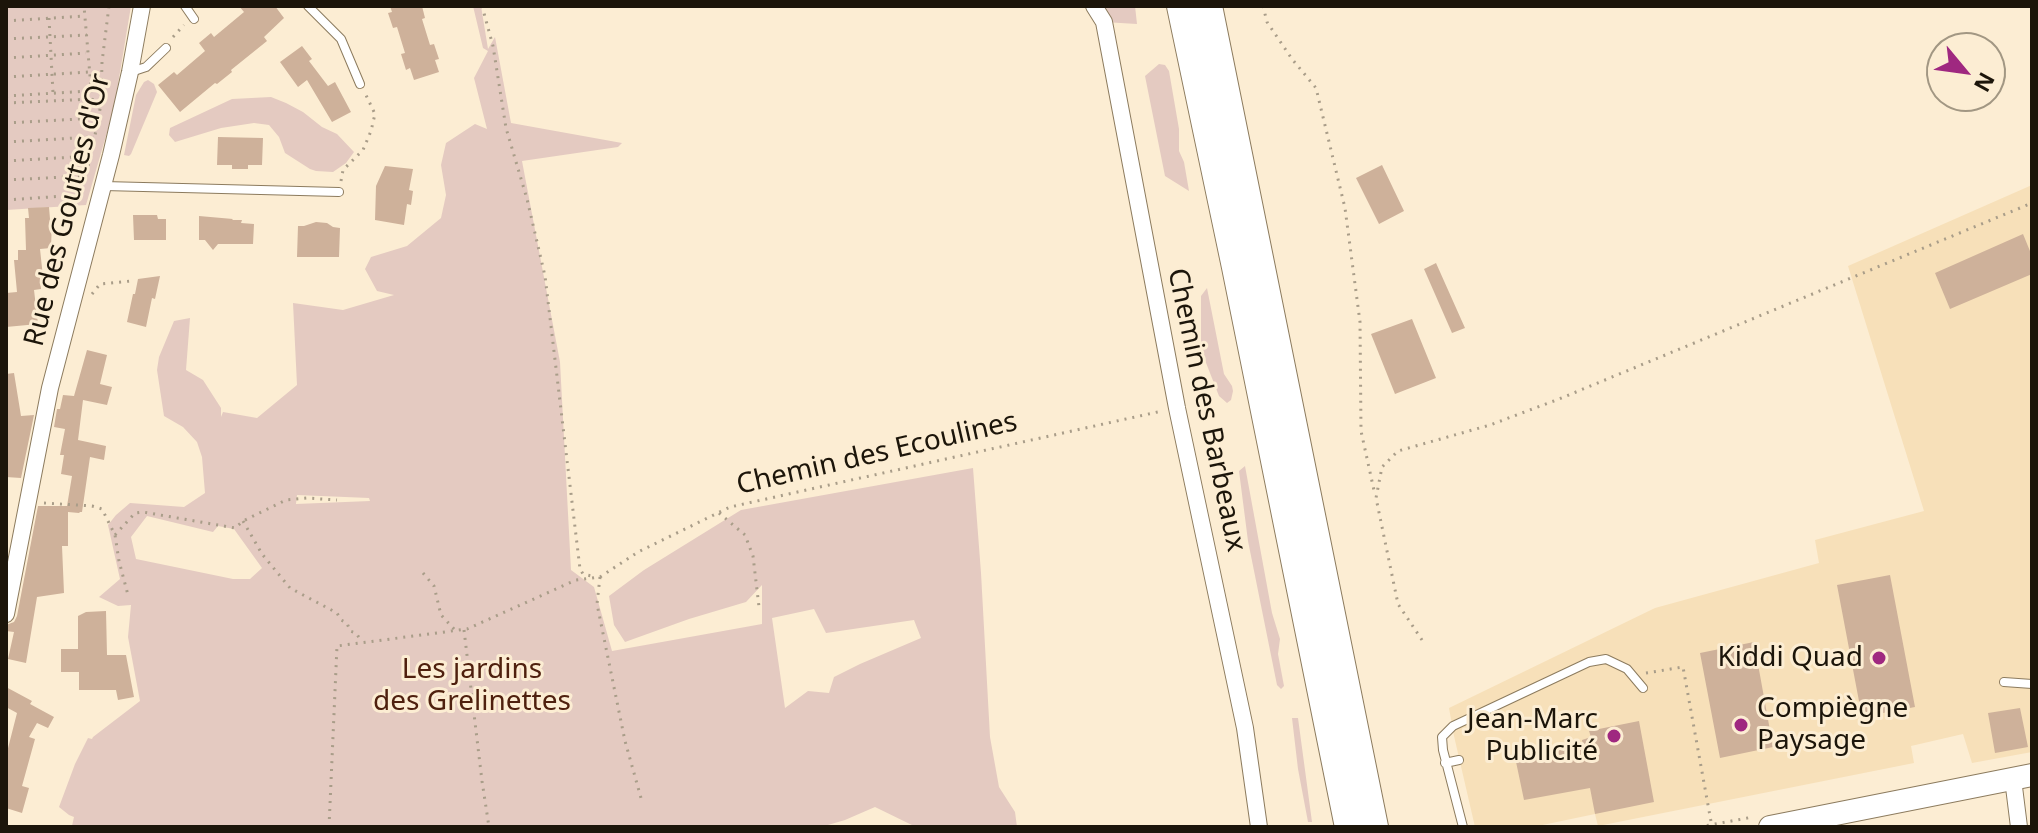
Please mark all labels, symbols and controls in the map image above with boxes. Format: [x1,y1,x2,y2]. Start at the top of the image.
north arrow [1926,32,2006,112]
text: N [1968,68,2003,98]
street label: Rue des Gouttes d'Or [18,70,118,350]
street label: Chemin des Barbeaux [1160,265,1252,555]
street label: Chemin des Ecoulines [734,405,1020,503]
place label: Kiddi Quad [1717,641,1863,675]
marker: Kiddi Quad [1870,649,1888,667]
park label: Les jardins des Grelinettes [373,653,571,719]
place label: Compiègne Paysage [1757,692,1908,758]
place label: Jean-Marc Publicité [1467,703,1598,769]
marker: Compiègne Paysage [1732,716,1750,734]
marker: Jean-Marc Publicité [1605,727,1623,745]

